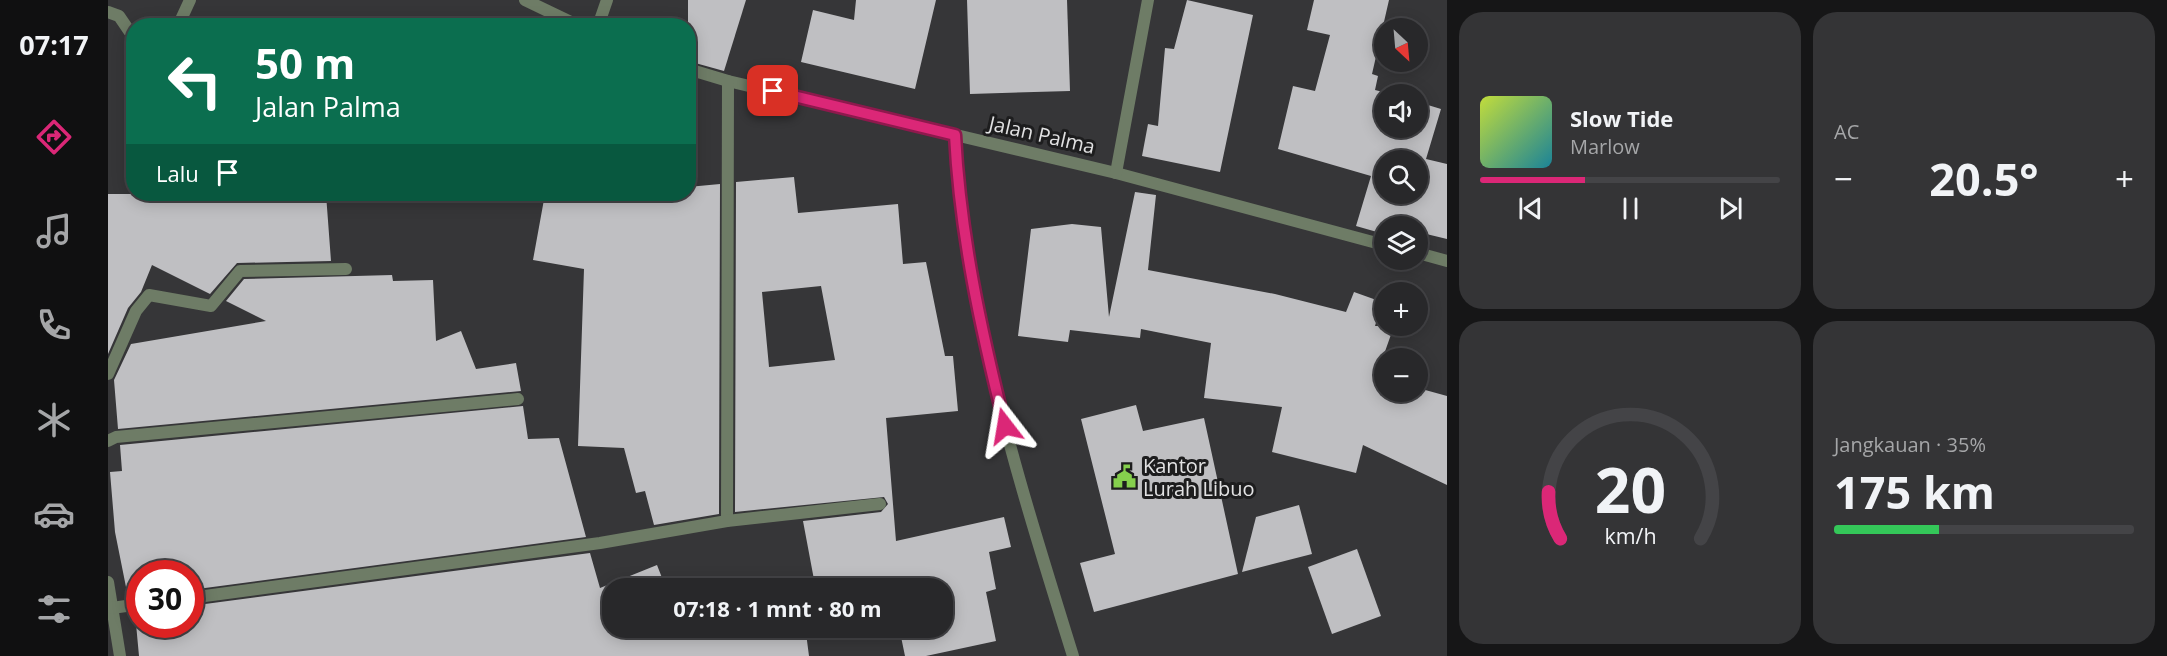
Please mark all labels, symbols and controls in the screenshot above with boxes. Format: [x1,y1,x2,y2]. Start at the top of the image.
north arrow [1374,18,1428,72]
map controls [1374,18,1428,402]
text: 07:17 [19,26,89,63]
text: 50 m [255,34,355,91]
icon: left [156,42,234,120]
pin [747,65,798,116]
icon: arrive [756,74,789,107]
button: sound [1374,84,1428,138]
text: Jalan Palma [255,88,401,125]
text: Slow Tide [1570,103,1673,133]
street label: Jalan Palma [985,109,1098,160]
icon: directions [33,116,75,158]
text: AC [1834,118,1859,145]
text: Marlow [1570,133,1640,160]
text: 20.5° [1929,148,2039,209]
button: search [1374,150,1428,204]
icon: arrive [211,156,244,189]
text: − [1834,156,1853,201]
text: + [2115,156,2134,201]
text: Lalu [156,158,199,188]
icon: previous [1514,192,1547,225]
icon: pause [1614,192,1647,225]
icon: next [1714,192,1747,225]
icon: music [33,210,75,252]
button: layers [1374,216,1428,270]
button: + [1374,282,1428,336]
icon: phone [33,304,75,346]
button: − [1374,348,1428,402]
position arrow [973,394,1037,458]
icon: climate [33,399,75,441]
text: Jangkauan · 35% [1834,431,1986,458]
text: 20 [1594,446,1666,531]
place label: Kantor Lurah Libuo [1143,452,1254,502]
text: 175 km [1834,461,1995,522]
public building icon: Kantor Lurah Libuo [1112,464,1138,490]
icon: car [33,493,75,535]
text: km/h [1604,522,1656,551]
speed limit sign: 30 [126,560,204,638]
icon: filters [33,588,75,630]
text: 07:18 · 1 mnt · 80 m [673,593,882,623]

